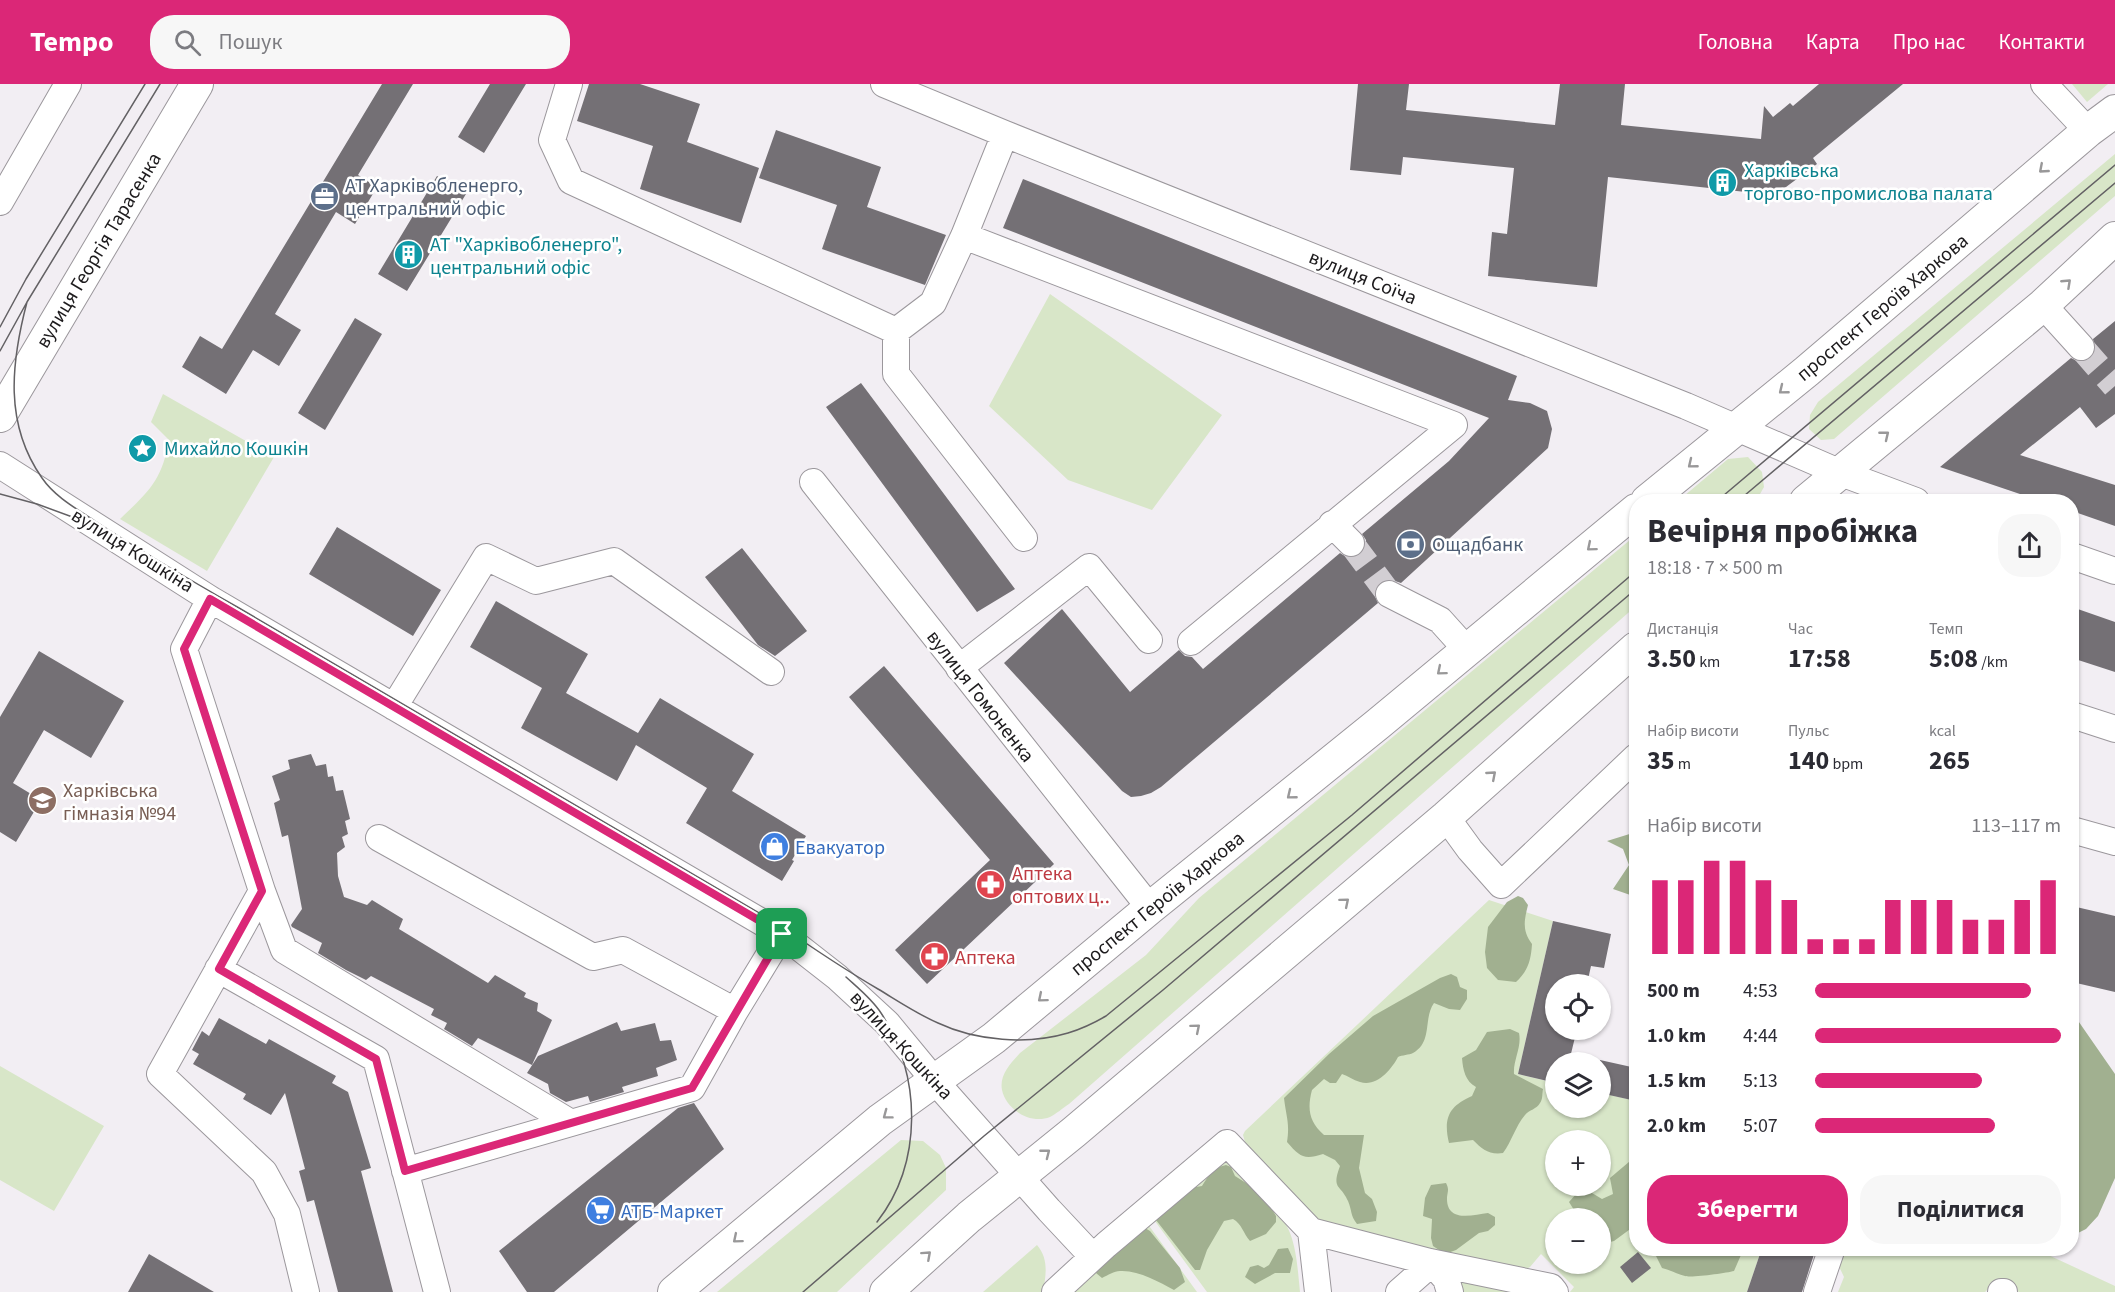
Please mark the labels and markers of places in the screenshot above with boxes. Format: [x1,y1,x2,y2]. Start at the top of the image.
place label: Харківська торгово-промислова палата [1744,157,1993,208]
building icon: Харківська торгово-промислова палата [1707,166,1739,198]
place label: АТ Харківобленерго, центральний офіс [345,172,523,223]
office icon: АТ Харківобленерго, центральний офіс [308,181,340,213]
place label: АТ "Харківобленерго", центральний офіс [430,231,622,282]
building icon: АТ "Харківобленерго", центральний офіс [393,239,425,271]
place icon: Михайло Кошкін [127,432,159,464]
place label: Михайло Кошкін [164,435,309,463]
bank icon: Ощадбанк [1395,528,1427,560]
place label: Ощадбанк [1432,531,1523,559]
place label: Харківська гімназія №94 [63,777,176,828]
school or university icon: Харківська гімназія №94 [26,785,58,817]
shop icon: Евакуатор [758,831,790,863]
place label: Евакуатор [795,834,885,862]
place label: Аптека оптових ц‥ [1012,860,1110,911]
pharmacy icon: Аптека оптових ц‥ [975,868,1007,900]
pin [756,908,807,959]
pharmacy icon: Аптека [918,941,950,973]
place label: Аптека [955,944,1016,972]
supermarket icon: АТБ-Маркет [584,1195,616,1227]
place label: АТБ-Маркет [621,1198,724,1226]

